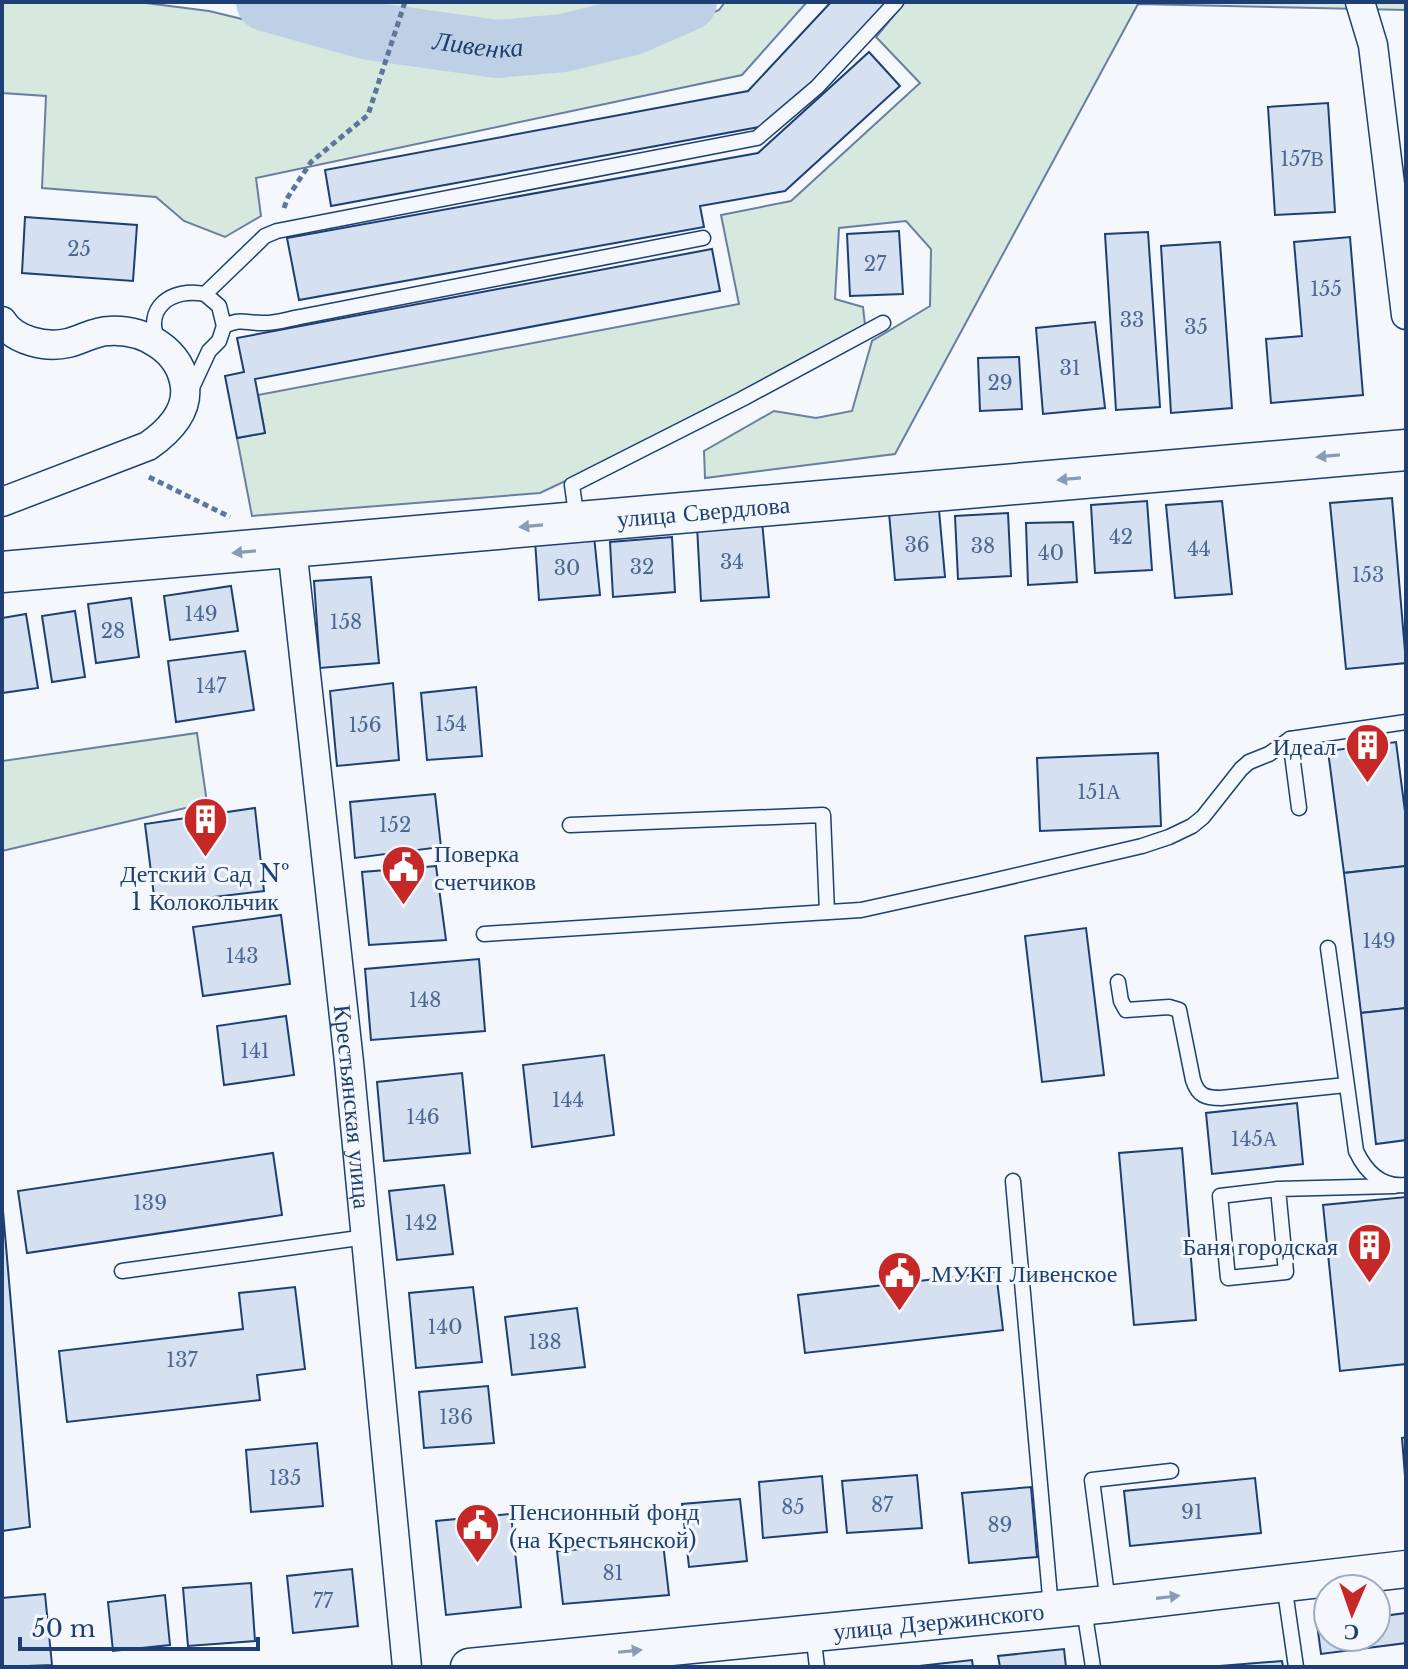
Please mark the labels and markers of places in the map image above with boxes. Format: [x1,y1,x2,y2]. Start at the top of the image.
building icon: Идеал [1343,722,1391,785]
place label: Идеал [1273,732,1336,761]
building icon: Детский Сад № 1 Колокольчик [181,795,229,858]
place label: Поверка счетчиков [434,839,536,896]
public building icon: Поверка счетчиков [379,843,427,906]
place label: Детский Сад № 1 Колокольчик [120,859,290,916]
building icon: Баня городская [1345,1222,1393,1285]
place label: Баня городская [1182,1232,1338,1261]
public building icon: МУКП Ливенское [876,1249,924,1312]
place label: МУКП Ливенское [931,1259,1117,1288]
place label: Пенсионный фонд (на Крестьянской) [509,1497,699,1554]
public building icon: Пенсионный фонд (на Крестьянской) [454,1501,502,1564]

